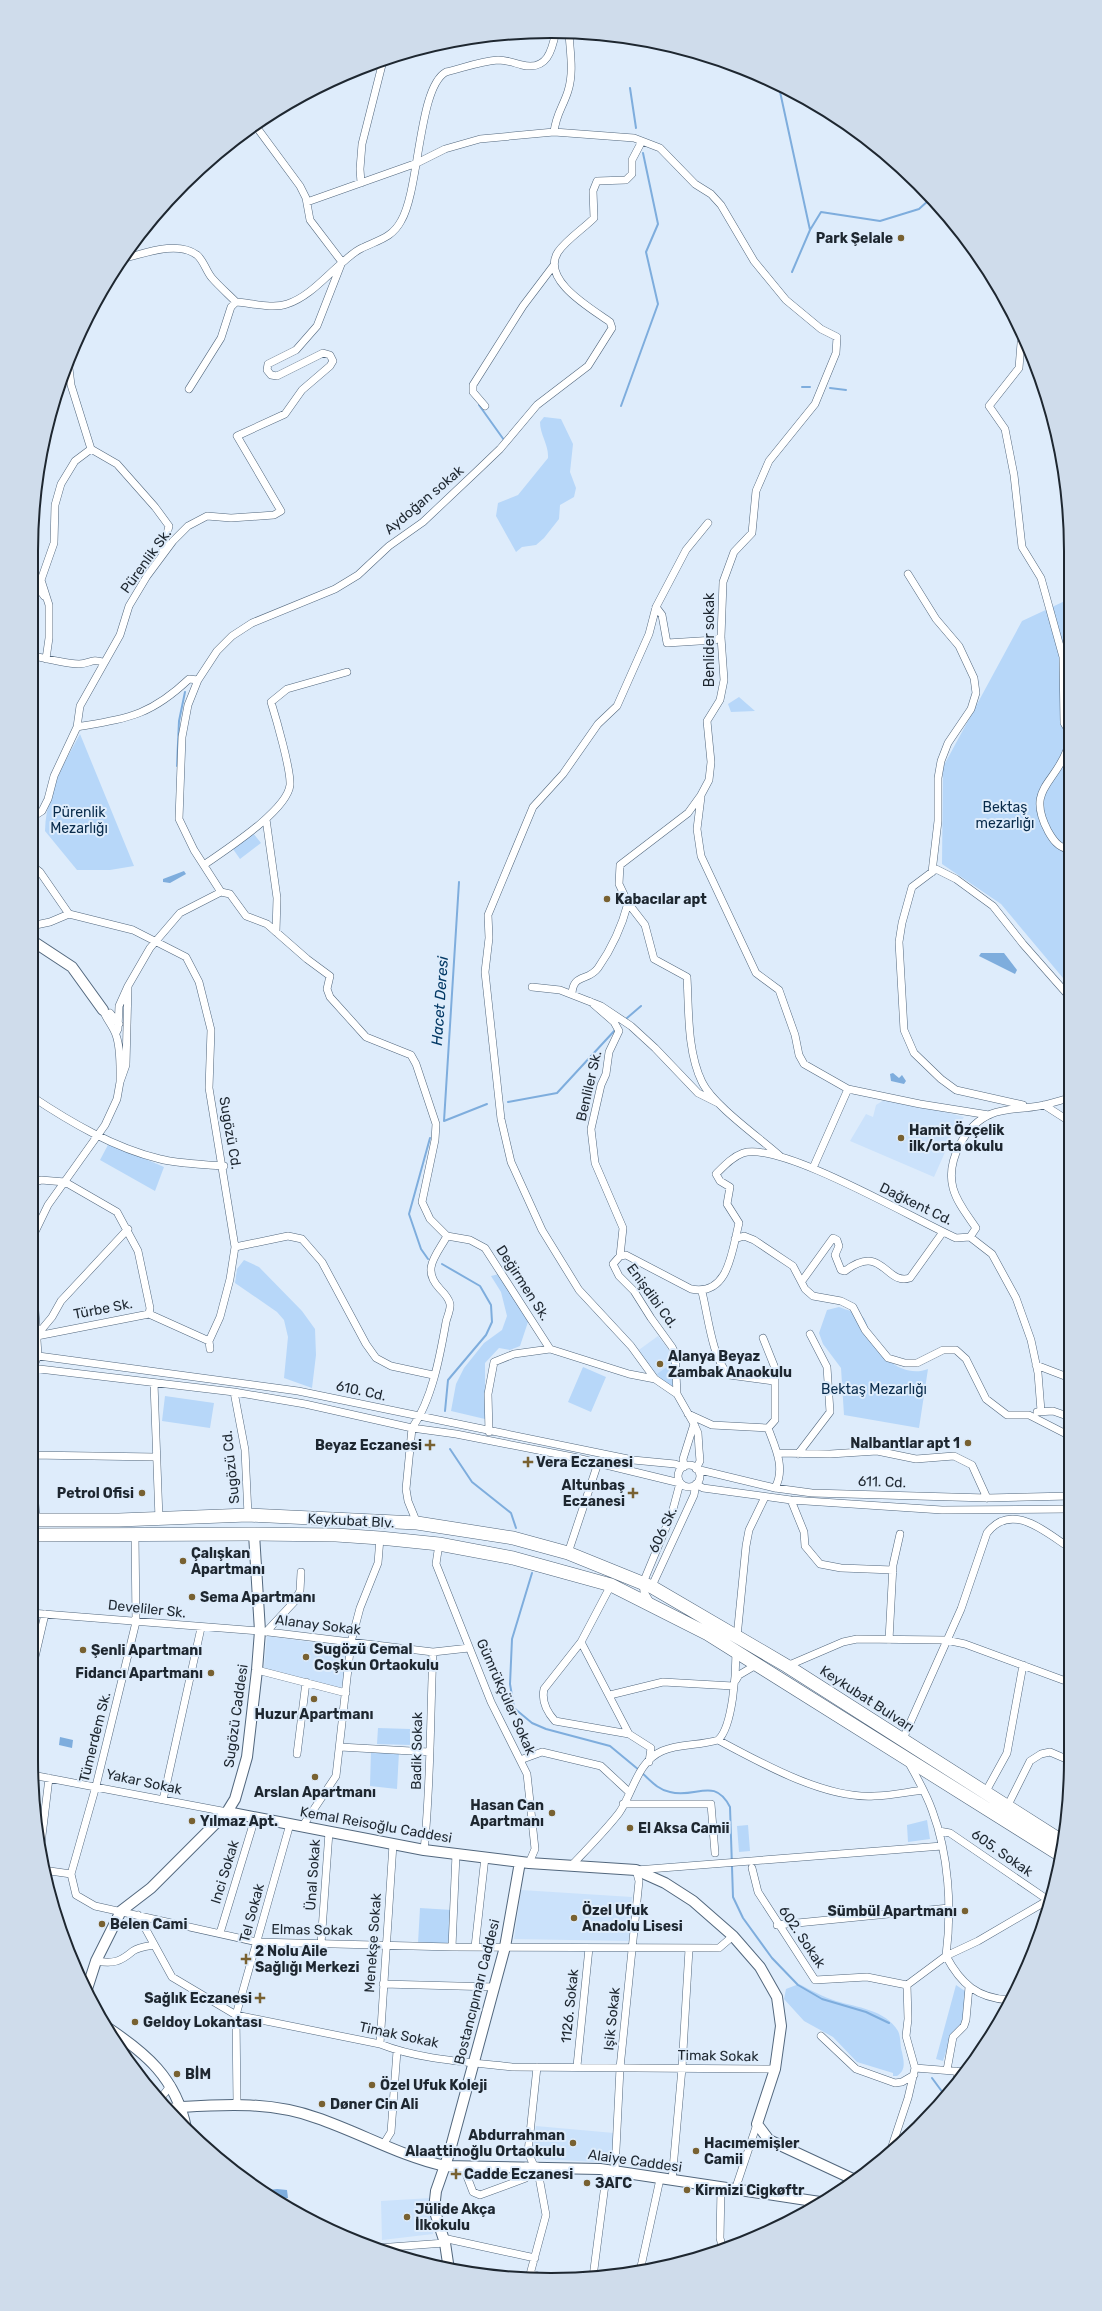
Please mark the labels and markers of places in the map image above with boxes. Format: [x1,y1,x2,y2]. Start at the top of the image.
place label: Park Şelale [816,230,893,247]
marker: Park Şelale [896,233,906,243]
place label: Kabacılar apt [615,891,707,908]
marker: Kabacılar apt [602,894,612,904]
place label: Hamit Özçelik ilk/orta okulu [909,1121,1005,1155]
marker: Hamit Özçelik ilk/orta okulu [896,1133,906,1143]
place label: Alanya Beyaz Zambak Anaokulu [668,1348,792,1381]
marker: Alanya Beyaz Zambak Anaokulu [655,1359,665,1369]
place label: Nalbantlar apt 1 [850,1435,960,1452]
place label: Beyaz Eczanesi [315,1437,422,1454]
marker: Nalbantlar apt 1 [963,1438,973,1448]
marker: Beyaz Eczanesi [425,1440,435,1450]
place label: Vera Eczanesi [536,1454,633,1471]
marker: Vera Eczanesi [523,1457,533,1467]
place label: Altunbaş Eczanesi [562,1477,625,1510]
place label: Petrol Ofisi [57,1485,134,1502]
marker: Petrol Ofisi [137,1488,147,1498]
marker: Altunbaş Eczanesi [628,1488,638,1498]
place label: Çalışkan Apartmanı [191,1545,265,1578]
marker: Çalışkan Apartmanı [178,1556,188,1566]
place label: Sema Apartmanı [200,1589,315,1606]
marker: Sema Apartmanı [187,1592,197,1602]
place label: Sugözü Cemal Coşkun Ortaokulu [314,1641,439,1674]
place label: Şenli Apartmanı [91,1642,202,1659]
marker: Şenli Apartmanı [78,1645,88,1655]
marker: Sugözü Cemal Coşkun Ortaokulu [301,1652,311,1662]
place label: Fidancı Apartmanı [75,1665,203,1682]
marker: Fidancı Apartmanı [206,1668,216,1678]
marker: Huzur Apartmanı [309,1694,319,1704]
place label: Huzur Apartmanı [255,1706,373,1723]
marker: Arslan Apartmanı [310,1772,320,1782]
place label: Arslan Apartmanı [254,1784,376,1801]
place label: Hasan Can Apartmanı [470,1797,544,1830]
marker: Hasan Can Apartmanı [547,1808,557,1818]
place label: Yılmaz Apt. [200,1813,278,1830]
marker: Yılmaz Apt. [187,1816,197,1826]
place label: El Aksa Camii [638,1820,730,1837]
marker: El Aksa Camii [625,1823,635,1833]
place label: Özel Ufuk Anadolu Lisesi [582,1901,683,1935]
place label: Sümbül Apartmanı [827,1903,957,1920]
marker: Sümbül Apartmanı [960,1906,970,1916]
marker: Özel Ufuk Anadolu Lisesi [569,1913,579,1923]
place label: Belen Cami [110,1916,187,1933]
marker: Belen Cami [97,1919,107,1929]
place label: 2 Nolu Aile Sağlığı Merkezi [255,1943,359,1976]
marker: 2 Nolu Aile Sağlığı Merkezi [240,1953,252,1965]
place label: Sağlık Eczanesi [144,1990,252,2007]
marker: Sağlık Eczanesi [255,1993,265,2003]
place label: Geldoy Lokantası [143,2014,262,2031]
marker: Geldoy Lokantası [130,2017,140,2027]
place label: BİM [185,2065,211,2083]
marker: BİM [172,2069,182,2079]
place label: Özel Ufuk Koleji [380,2076,487,2094]
marker: Özel Ufuk Koleji [367,2080,377,2090]
place label: Døner Cin Ali [330,2096,418,2113]
marker: Døner Cin Ali [317,2099,327,2109]
place label: Abdurrahman Alaattinoğlu Ortaokulu [405,2127,565,2160]
place label: Hacımemişler Camii [704,2135,800,2168]
marker: Abdurrahman Alaattinoğlu Ortaokulu [568,2138,578,2148]
marker: Hacımemişler Camii [691,2146,701,2156]
place label: Cadde Eczanesi [464,2166,573,2183]
marker: Cadde Eczanesi [451,2169,461,2179]
place label: ЗАГС [595,2175,632,2192]
marker: ЗАГС [582,2178,592,2188]
place label: Kirmizi Cigkøftr [695,2182,805,2199]
marker: Kirmizi Cigkøftr [682,2185,692,2195]
place label: Jülide Akça İlkokulu [415,2201,496,2234]
marker: Jülide Akça İlkokulu [402,2212,412,2222]

